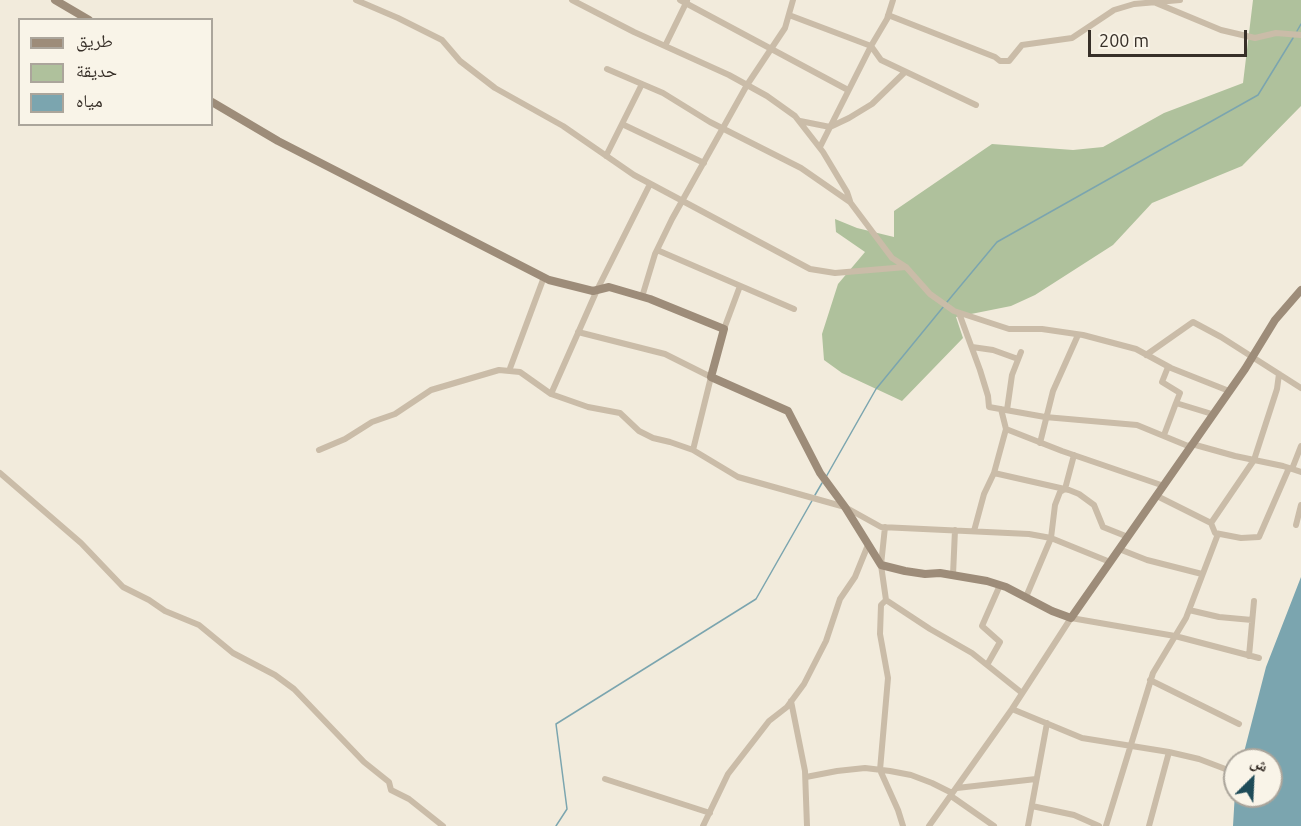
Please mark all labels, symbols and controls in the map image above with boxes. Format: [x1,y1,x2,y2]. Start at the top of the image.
legend [18,18,213,126]
scale bar [1091,18,1250,56]
text: طريق [76,30,113,50]
text: 200 m [1099,30,1149,50]
text: حديقة [76,60,117,80]
text: مياه [76,90,103,110]
north arrow [1223,748,1283,808]
text: ش [1248,752,1271,775]

